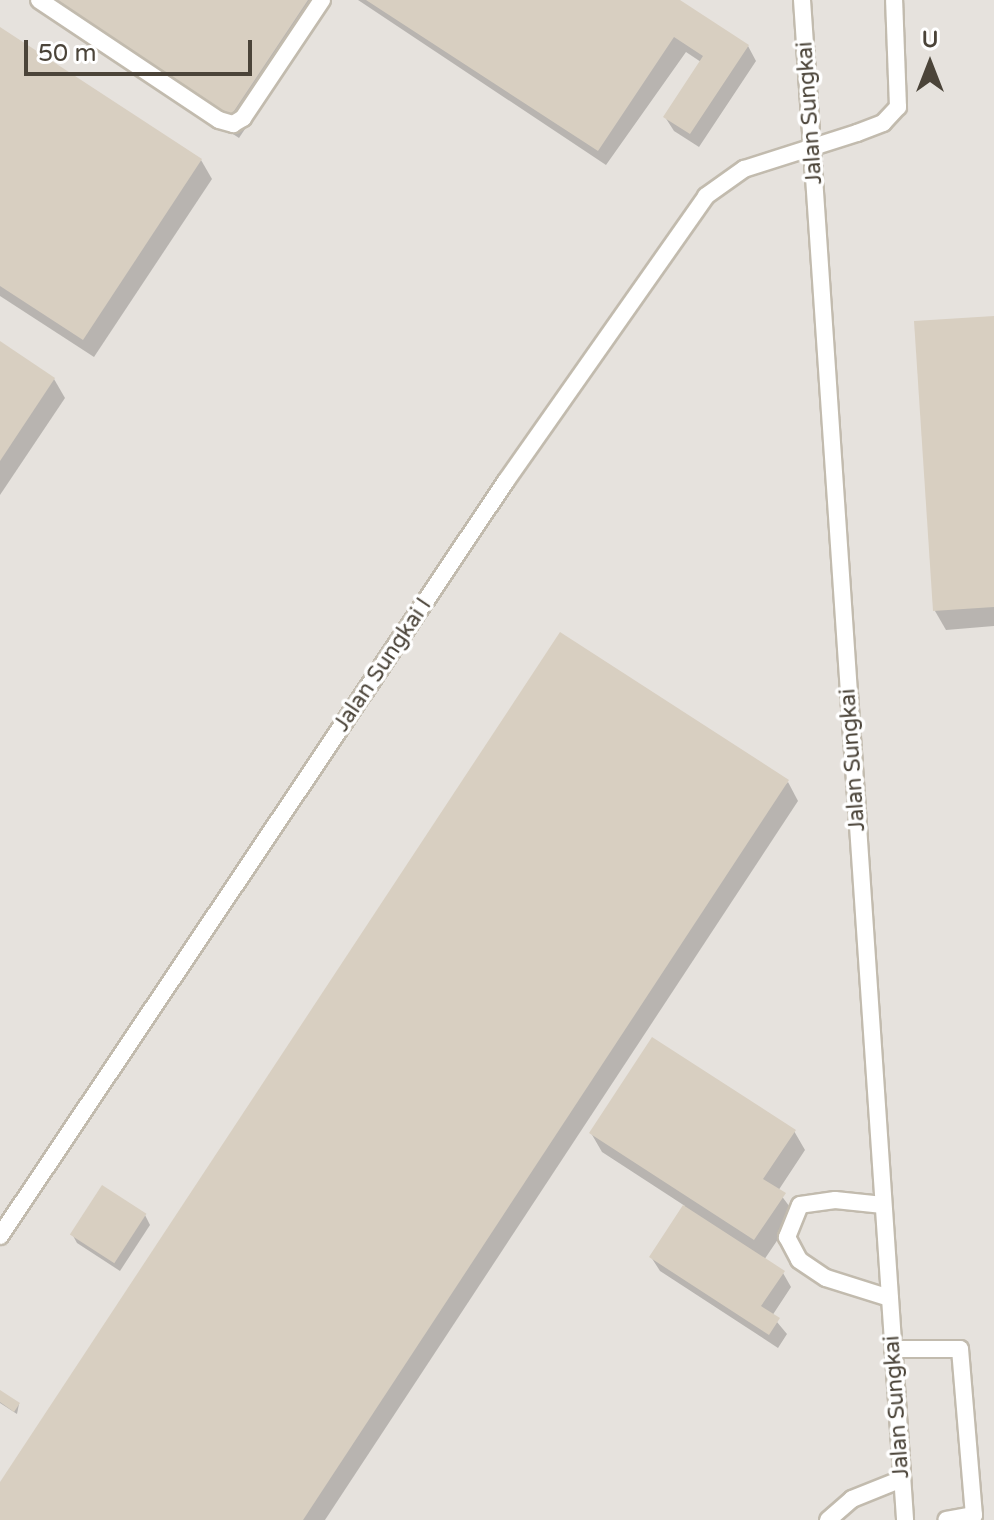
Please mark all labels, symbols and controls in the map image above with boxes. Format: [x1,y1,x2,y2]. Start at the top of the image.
scale bar [28,24,256,74]
north arrow [890,24,970,104]
text: U [922,27,938,53]
text: 50 m [38,39,96,68]
street label: Jalan Sungkai [792,41,828,185]
street label: Jalan Sungkai I [329,593,437,737]
street label: Jalan Sungkai [835,688,871,832]
street label: Jalan Sungkai [879,1335,915,1479]

